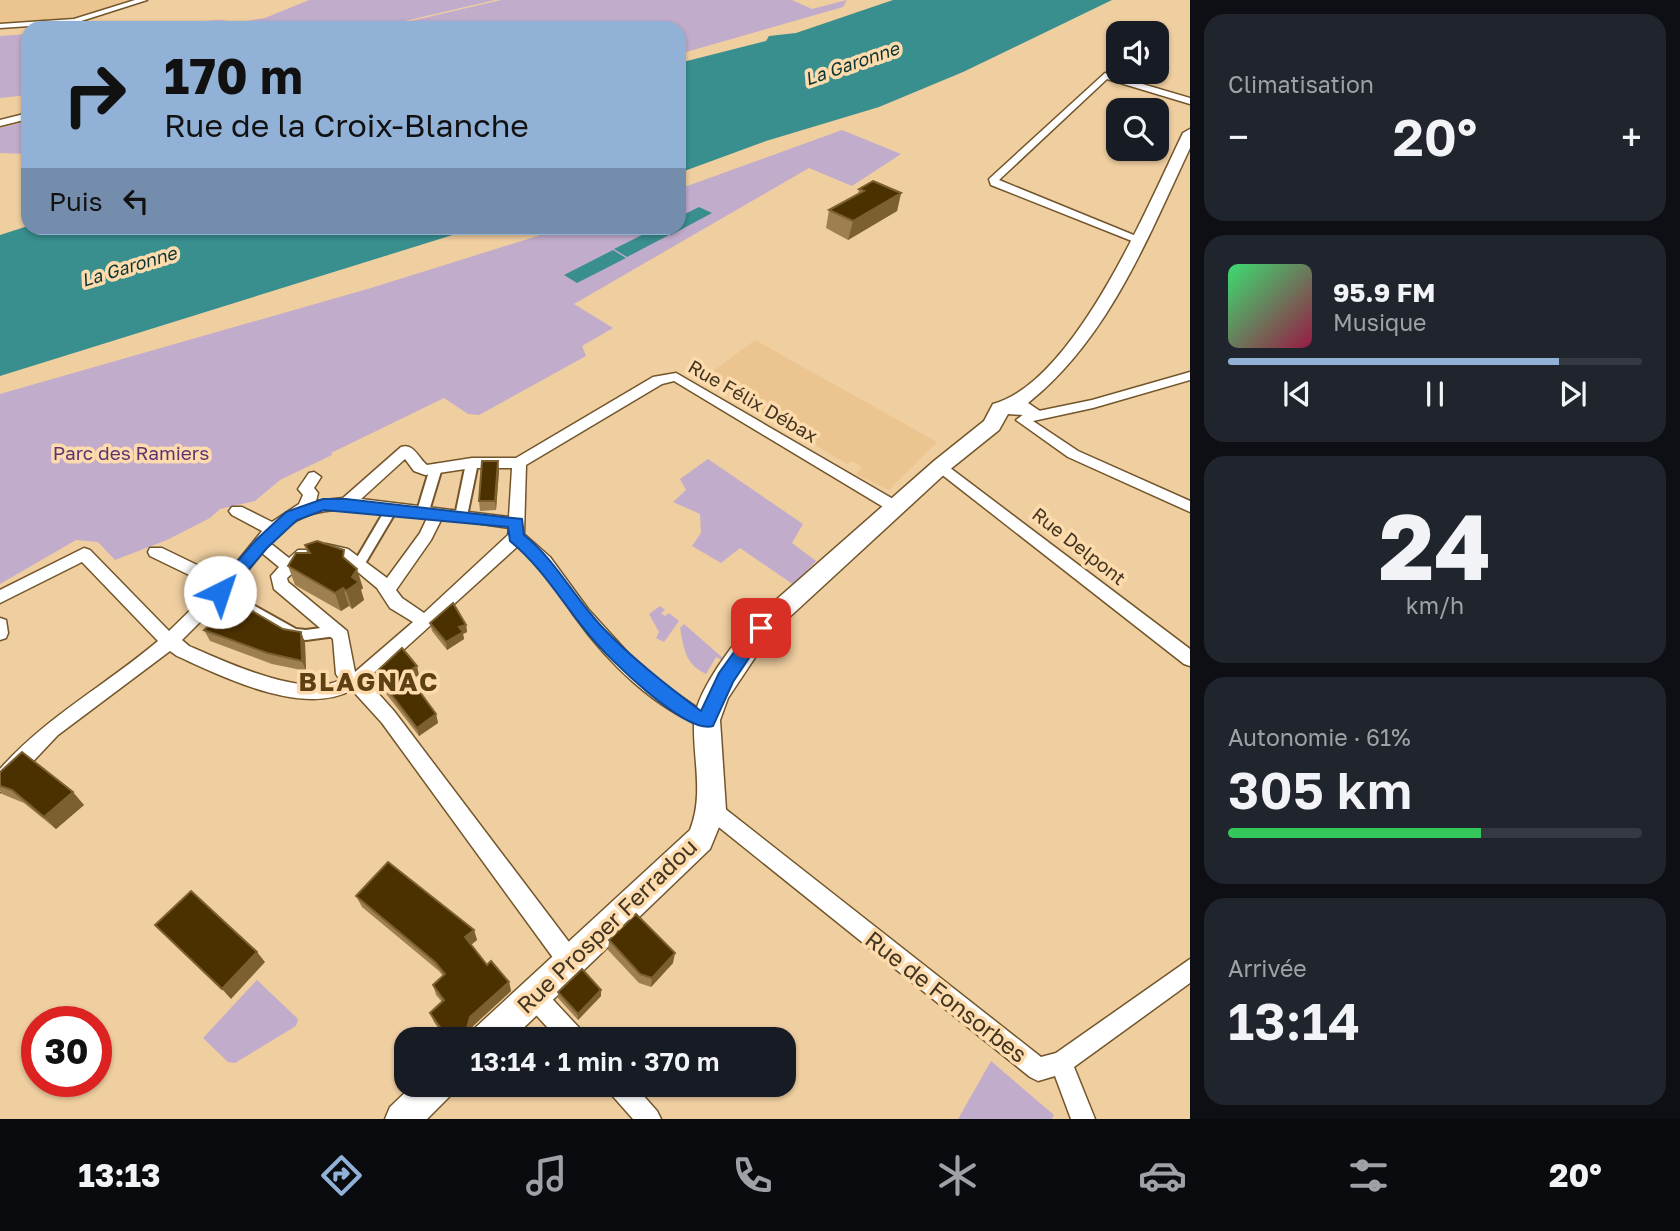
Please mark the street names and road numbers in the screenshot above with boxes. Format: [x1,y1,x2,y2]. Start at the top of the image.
street label: Rue Félix Débax [684,354,822,447]
street label: Rue Delpont [1028,502,1131,589]
street label: Rue Prosper Ferradou [510,832,702,1019]
street label: Rue de Fonsorbes [860,924,1033,1068]

